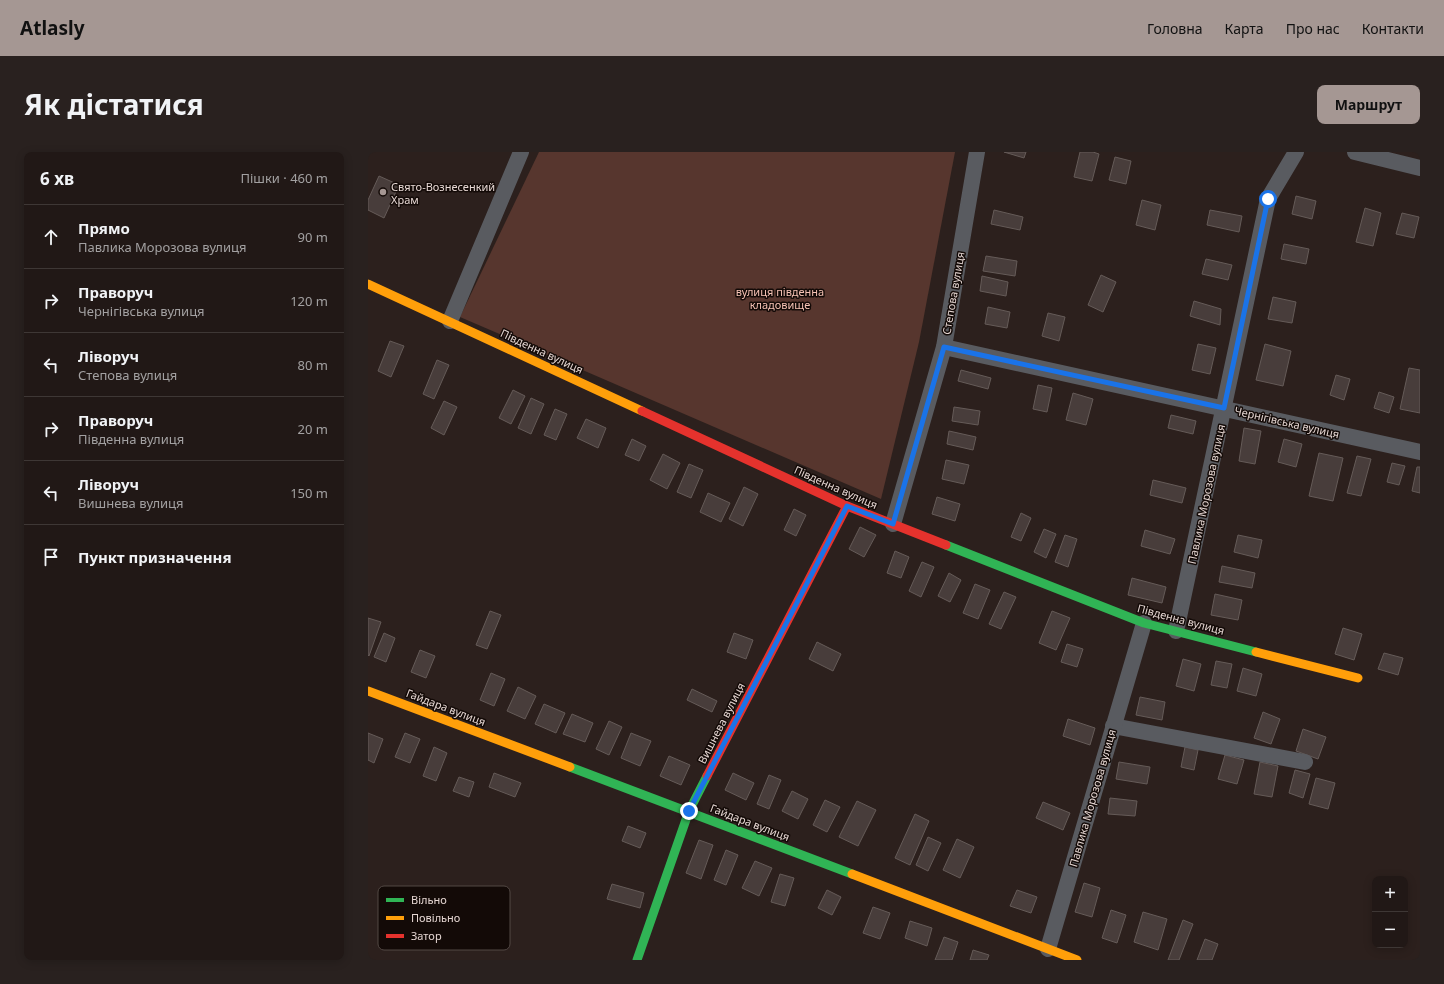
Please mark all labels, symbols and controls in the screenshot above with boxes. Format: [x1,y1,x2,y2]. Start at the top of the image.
text: Atlasly [20,15,85,41]
text: Головна [1147,19,1203,38]
text: Карта [1225,19,1264,38]
text: Про нас [1286,19,1340,38]
text: Контакти [1362,19,1424,38]
text: Як дістатися [24,85,204,123]
button: Маршрут [1317,85,1420,124]
text: 6 хв [40,167,74,190]
text: Пішки · 460 m [240,169,328,187]
place label: Свято-Вознесенкий Храм [391,179,495,207]
marker: Свято-Вознесенкий Храм [378,187,388,197]
route start [1259,190,1277,208]
text: Прямо [78,218,130,238]
icon: ahead [40,226,62,248]
text: 90 m [298,228,328,246]
text: Павлика Морозова вулиця [78,238,247,256]
street label: Степова вулиця [938,250,968,336]
text: Праворуч [78,282,153,302]
park label: вулиця південна кладовище [736,284,824,312]
icon: right [40,290,62,312]
text: 120 m [290,292,328,310]
text: Чернігівська вулиця [78,302,205,320]
street label: Південна вулиця [498,325,586,377]
text: Ліворуч [78,346,139,366]
icon: left [40,354,62,376]
text: 80 m [298,356,328,374]
text: Степова вулиця [78,366,177,384]
street label: Чернігівська вулиця [1233,403,1341,441]
text: Праворуч [78,410,153,430]
icon: right [40,418,62,440]
text: 20 m [298,420,328,438]
street label: Павлика Морозова вулиця [1184,423,1228,565]
text: Південна вулиця [78,430,184,448]
street label: Південна вулиця [792,462,880,512]
text: Ліворуч [78,474,139,494]
icon: left [40,482,62,504]
text: 150 m [290,484,328,502]
text: Вишнева вулиця [78,494,184,512]
icon: arrive [40,546,62,568]
text: Пункт призначення [78,547,232,567]
street label: Південна вулиця [1136,600,1226,638]
street label: Вишнева вулиця [694,680,748,766]
street label: Гайдара вулиця [404,685,488,729]
street label: Павлика Морозова вулиця [1065,727,1119,869]
street label: Гайдара вулиця [708,800,792,844]
route end [680,802,698,820]
map controls [1372,876,1408,948]
button: + [1372,876,1408,912]
legend [378,886,510,950]
text: Вільно [411,892,447,907]
text: Повільно [411,910,460,925]
button: − [1372,912,1408,948]
text: Затор [411,928,442,943]

